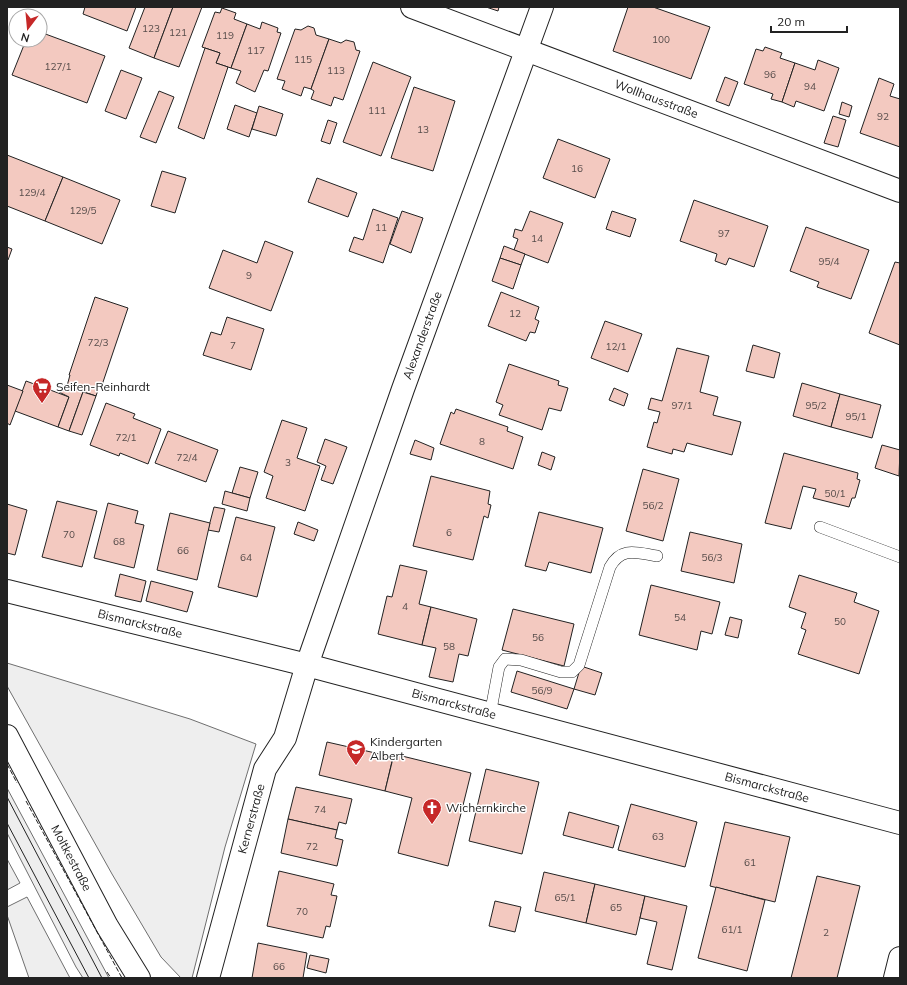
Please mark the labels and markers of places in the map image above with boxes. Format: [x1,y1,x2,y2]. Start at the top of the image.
supermarket icon: Seifen-Reinhardt [31,376,53,404]
place label: Seifen-Reinhardt [56,379,150,394]
place label: Kindergarten Albert [370,734,442,763]
school or university icon: Kindergarten Albert [345,738,367,766]
church icon: Wichernkirche [421,797,443,825]
place label: Wichernkirche [446,800,526,815]

